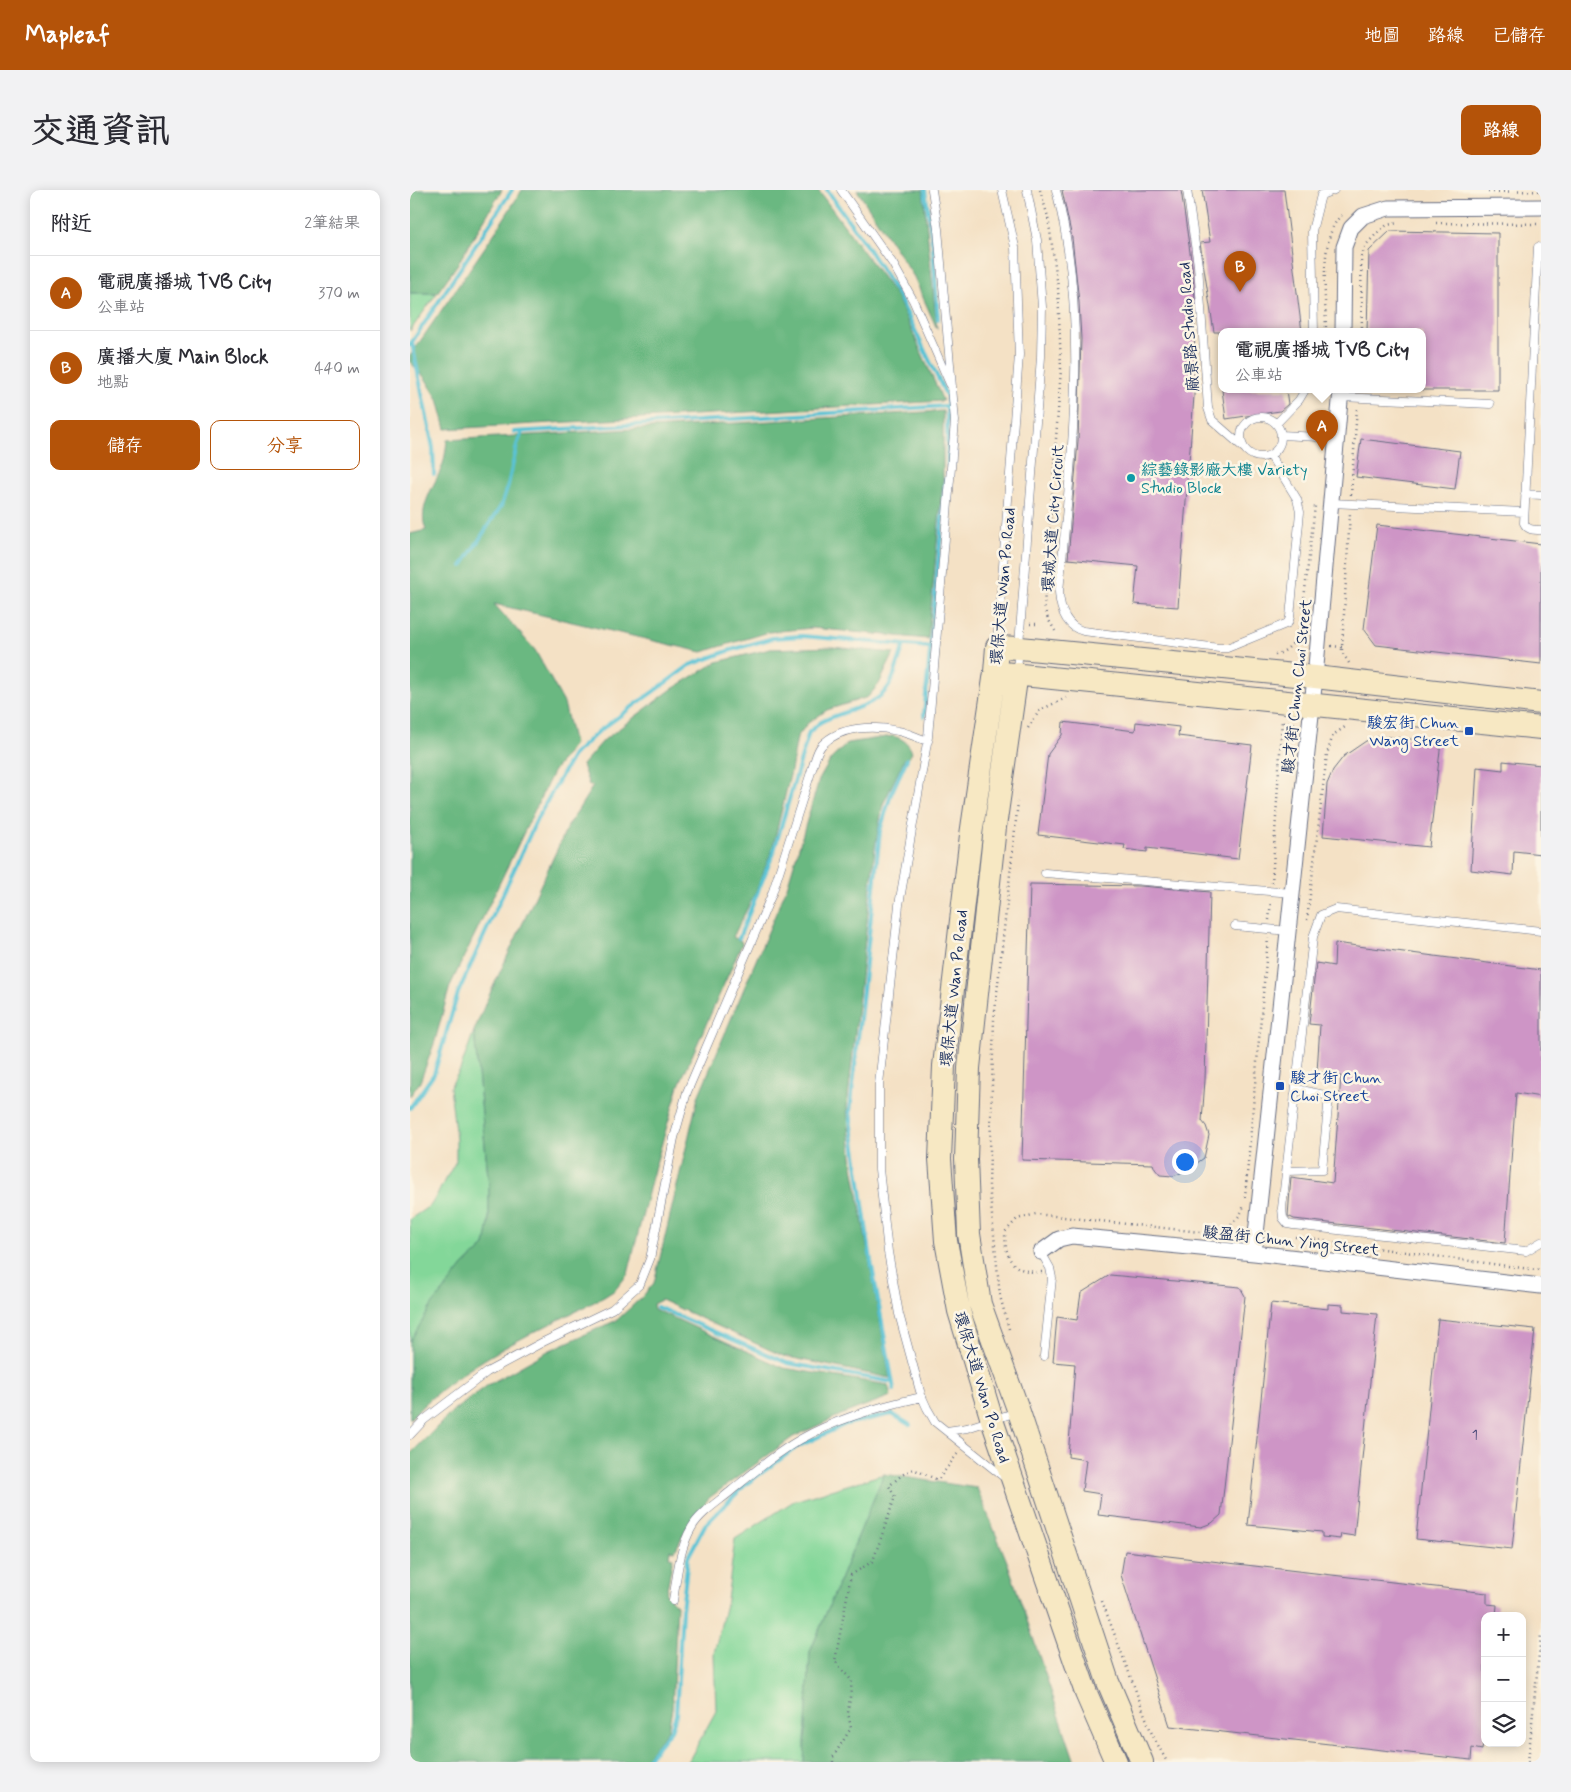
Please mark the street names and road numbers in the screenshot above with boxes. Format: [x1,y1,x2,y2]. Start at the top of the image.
street label: 廠景路 Studio Road [1174,261,1205,393]
street label: 環城大道 City Circuit [1038,443,1069,593]
street label: 環保大道 Wan Po Road [986,507,1021,665]
street label: 駿才街 Chun Choi Street [1278,597,1317,775]
street label: 環保大道 Wan Po Road [936,909,973,1068]
street label: 駿盈街 Chun Ying Street [1201,1222,1381,1262]
street label: 環保大道 Wan Po Road [949,1309,1015,1466]

